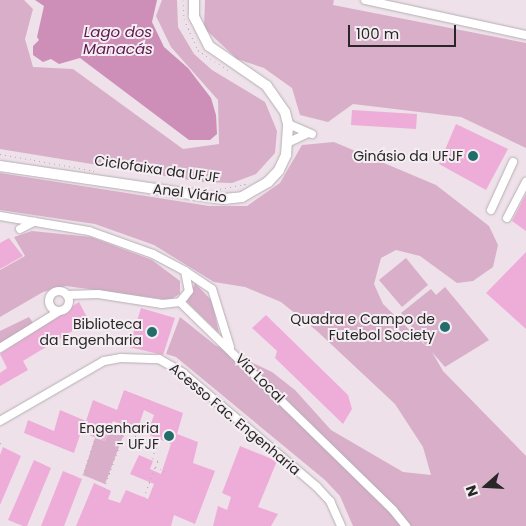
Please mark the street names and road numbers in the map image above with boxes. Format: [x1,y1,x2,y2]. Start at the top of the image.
street label: Ciclofaixa da UFJF [93,152,221,186]
street label: Anel Viário [152,180,228,206]
street label: Via Local [232,350,288,406]
street label: Acesso Fac. Engenharia [166,359,304,479]

